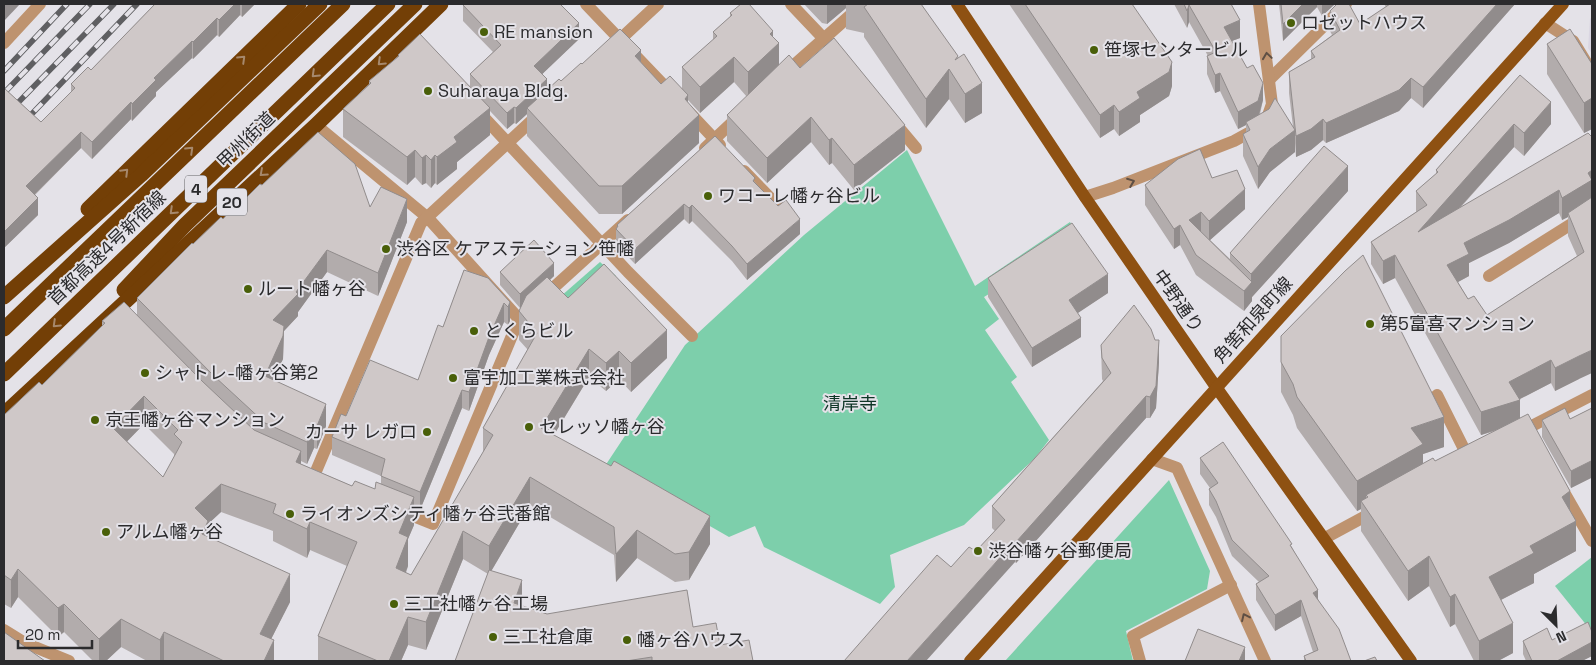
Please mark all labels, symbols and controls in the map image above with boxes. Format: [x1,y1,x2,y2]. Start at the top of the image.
place label: ロゼットハウス [1301,11,1427,34]
marker: ロゼットハウス [1285,17,1297,29]
place label: RE mansion [494,20,593,43]
marker: RE mansion [478,26,490,38]
place label: 笹塚センタービル [1104,38,1248,61]
marker: 笹塚センタービル [1088,44,1100,56]
one-way arrow [1262,52,1272,61]
one-way arrow [236,56,245,65]
one-way arrow [378,56,387,65]
one-way arrow [312,68,321,77]
place label: Suharaya Bldg. [438,79,568,102]
marker: Suharaya Bldg. [422,85,434,97]
street label: 甲州街道 [212,106,280,173]
one-way arrow [185,147,194,156]
one-way arrow [259,167,268,176]
one-way arrow [120,169,129,178]
road number: 4 [185,175,207,202]
one-way arrow [1126,177,1135,188]
place label: ワコーレ幡ヶ谷ビル [718,184,880,207]
street label: 首都高速4号新宿線 [43,185,170,310]
road number: 20 [217,188,247,216]
marker: ワコーレ幡ヶ谷ビル [702,190,714,202]
one-way arrow [170,205,179,214]
place label: 渋谷区 ケアステーション笹幡 [396,237,634,260]
marker: 渋谷区 ケアステーション笹幡 [380,243,392,255]
street label: 中野通り [1148,265,1208,337]
street label: 角筈和泉町線 [1208,272,1297,367]
place label: ルート幡ヶ谷 [258,277,366,300]
marker: ルート幡ヶ谷 [242,283,254,295]
place label: 第5富喜マンション [1380,312,1535,335]
one-way arrow [53,318,62,327]
marker: 第5富喜マンション [1364,318,1376,330]
place label: とくらビル [484,319,573,342]
marker: とくらビル [468,325,480,337]
place label: シャトレ-幡ヶ谷第2 [155,361,318,384]
place label: 富宇加工業株式会社 [463,366,625,389]
marker: シャトレ-幡ヶ谷第2 [139,367,151,379]
marker: 富宇加工業株式会社 [447,372,459,384]
park label: 清岸寺 [823,392,877,415]
place label: 京王幡ヶ谷マンション [105,408,285,431]
marker: 京王幡ヶ谷マンション [89,414,101,426]
place label: セレッソ幡ヶ谷 [539,415,665,438]
place label: カーサ レガロ [305,420,417,443]
marker: セレッソ幡ヶ谷 [523,421,535,433]
marker: カーサ レガロ [421,426,433,438]
place label: ライオンズシティ幡ヶ谷弐番館 [300,502,551,525]
marker: ライオンズシティ幡ヶ谷弐番館 [284,508,296,520]
place label: アルム幡ヶ谷 [116,520,223,543]
marker: アルム幡ヶ谷 [100,526,112,538]
place label: 渋谷幡ヶ谷郵便局 [988,539,1132,562]
marker: 渋谷幡ヶ谷郵便局 [972,545,984,557]
place label: 三工社幡ヶ谷工場 [404,592,548,615]
marker: 三工社幡ヶ谷工場 [388,598,400,610]
north arrow [1531,600,1581,650]
one-way arrow [1241,613,1251,622]
scale bar [18,618,91,650]
text: 20 m [25,625,60,644]
place label: 三工社倉庫 [503,625,593,648]
text: N [1553,627,1569,647]
place label: 幡ヶ谷ハウス [637,628,745,651]
marker: 三工社倉庫 [487,631,499,643]
marker: 幡ヶ谷ハウス [621,634,633,646]

